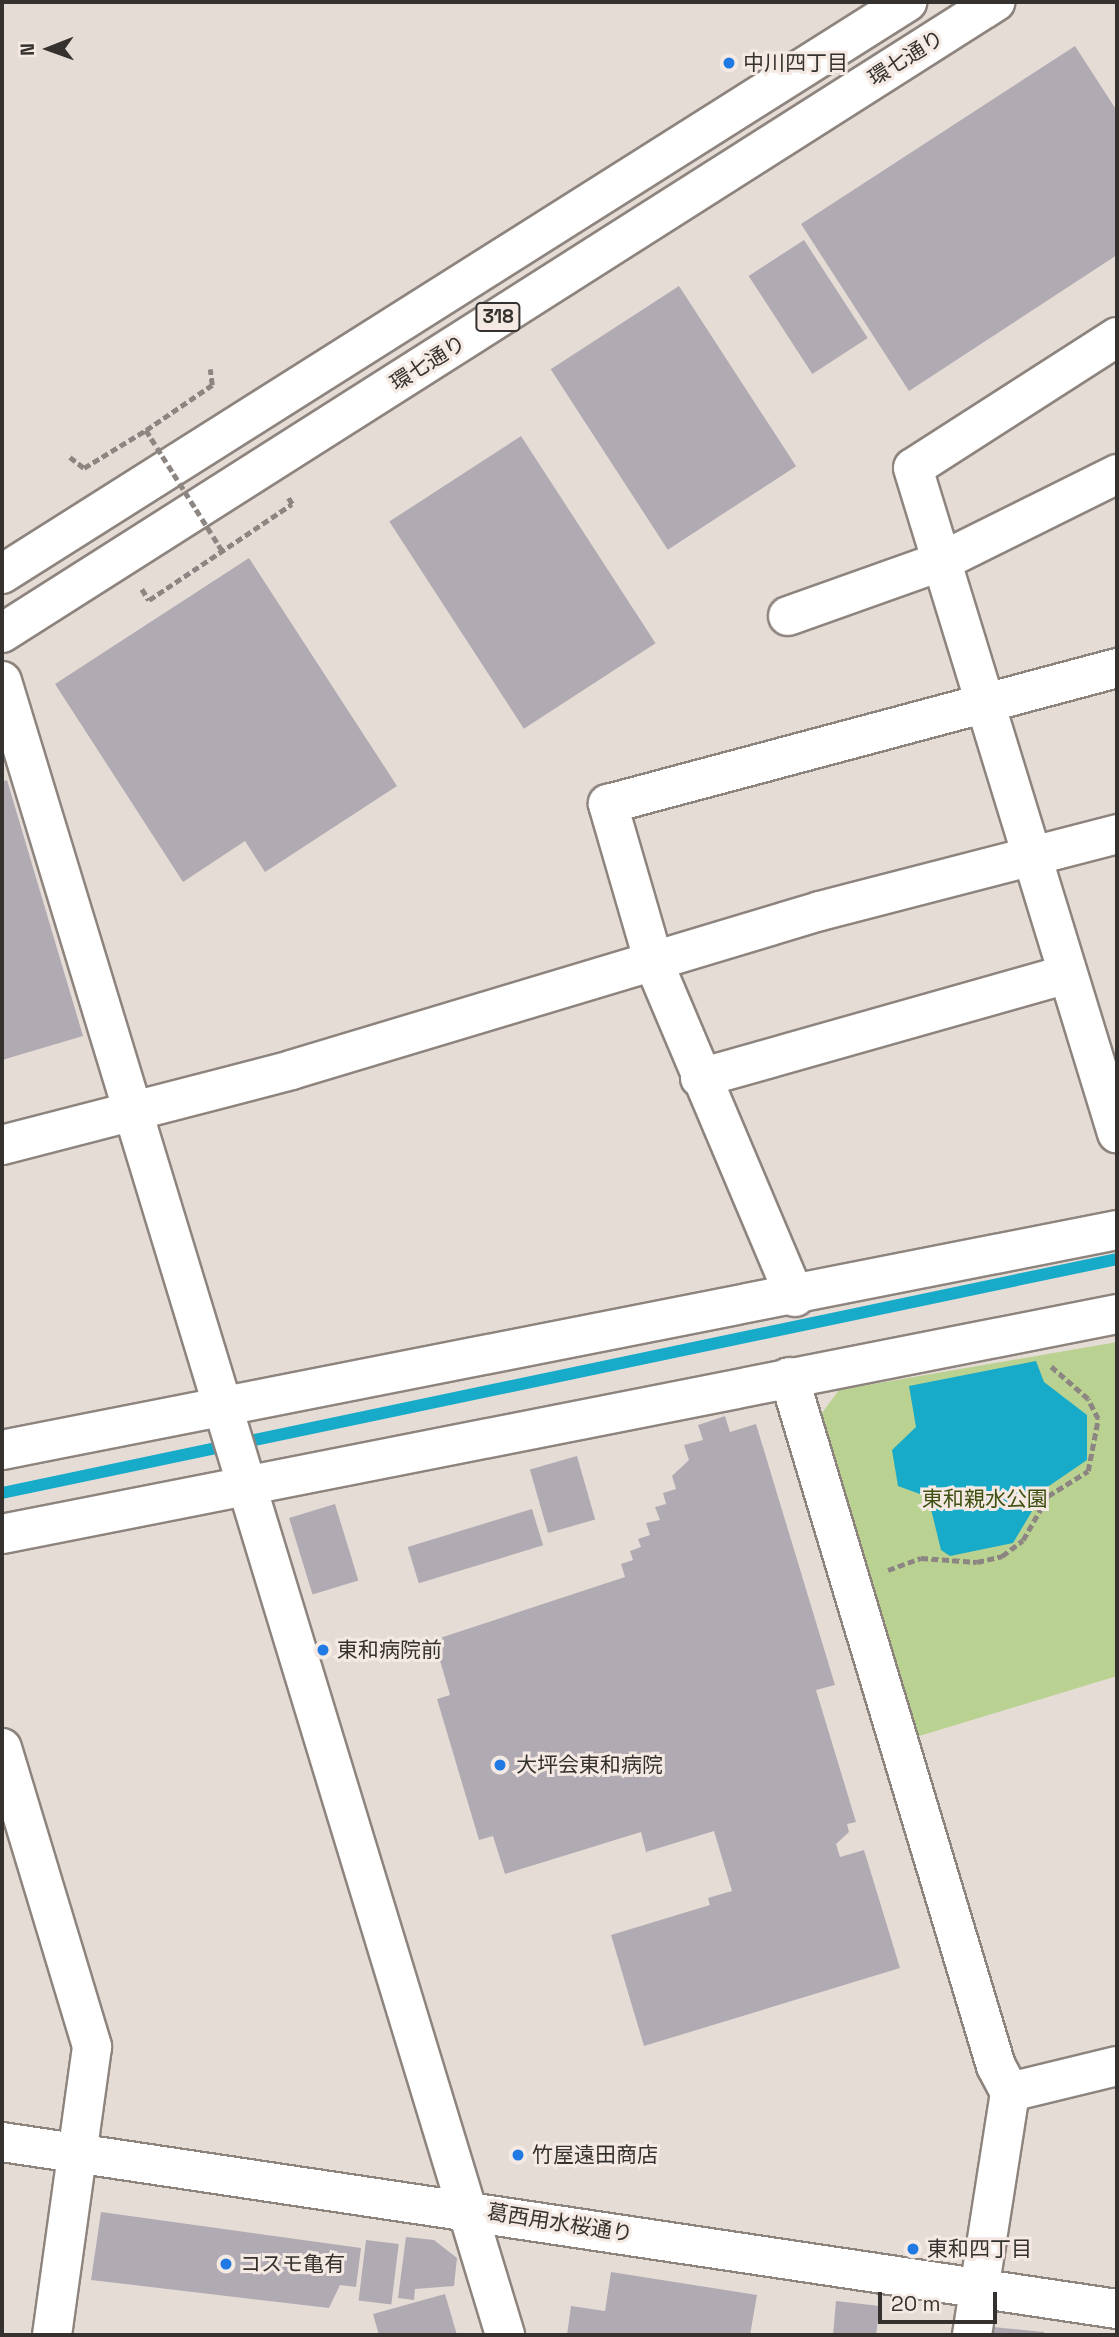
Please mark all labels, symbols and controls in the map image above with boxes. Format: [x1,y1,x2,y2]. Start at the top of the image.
north arrow [14,14,84,84]
street label: 環七通り [864,25,948,91]
text: N [15,43,40,56]
place label: 中川四丁目 [743,50,848,76]
marker: 中川四丁目 [721,55,737,71]
road number: 318 [475,302,521,332]
street label: 環七通り [386,330,470,396]
park label: 東和親水公園 [922,1486,1048,1512]
place label: 東和病院前 [337,1637,442,1663]
marker: 東和病院前 [315,1642,331,1658]
place label: 大坪会東和病院 [516,1752,663,1778]
marker: 大坪会東和病院 [490,1755,510,1775]
place label: 竹屋遠田商店 [532,2142,658,2168]
marker: 竹屋遠田商店 [510,2147,526,2163]
street label: 葛西用水桜通り [485,2199,635,2247]
place label: 東和四丁目 [927,2236,1032,2262]
marker: 東和四丁目 [905,2241,921,2257]
place label: コスモ亀有 [240,2251,345,2277]
marker: コスモ亀有 [218,2256,234,2272]
scale bar [881,2278,1000,2322]
text: 20 m [891,2290,941,2317]

